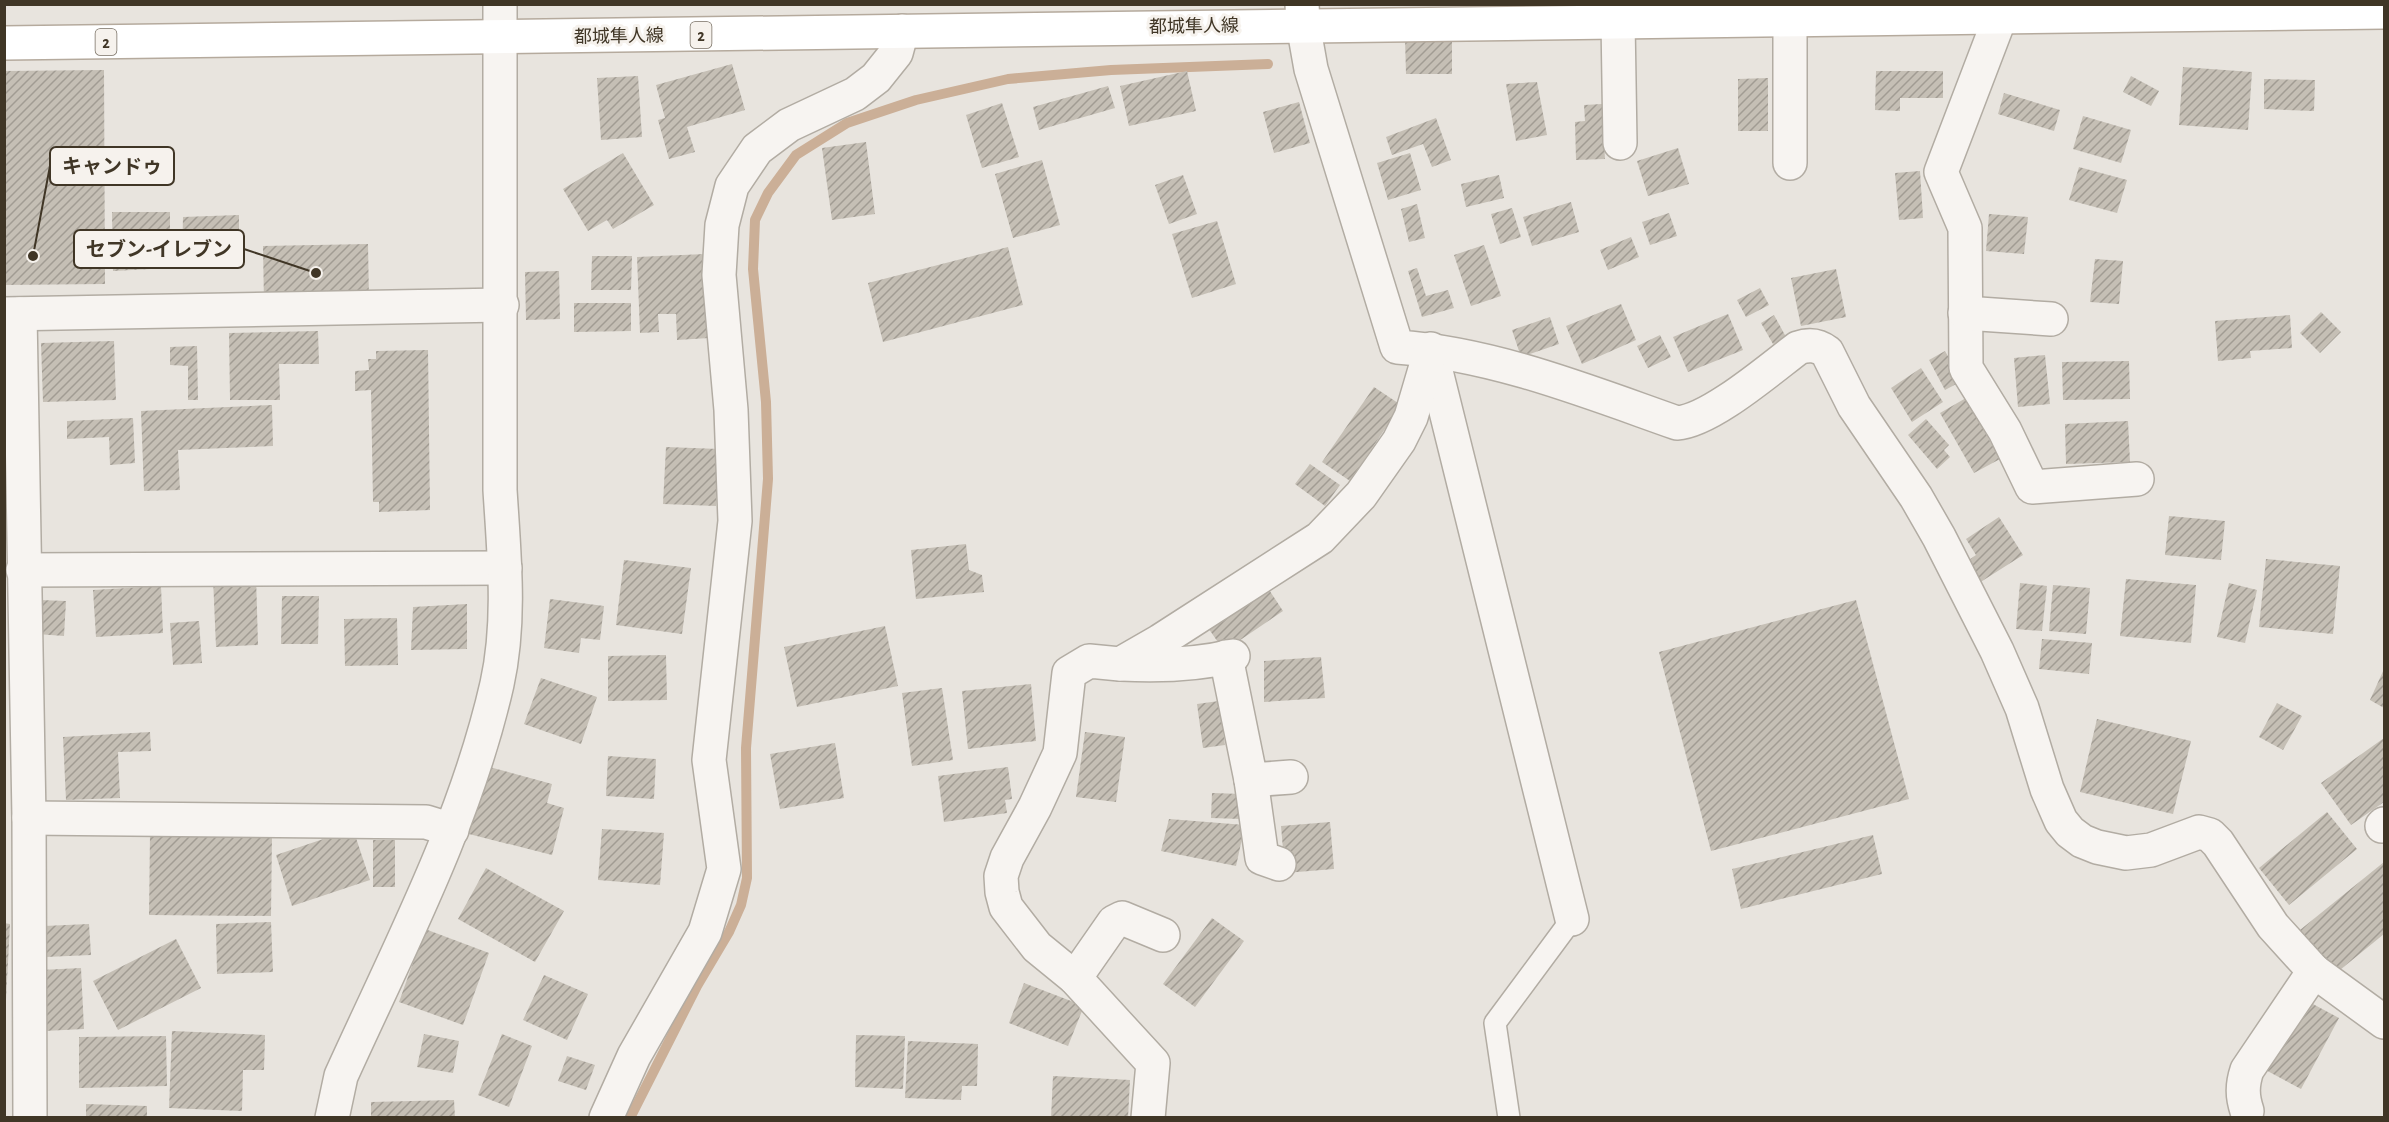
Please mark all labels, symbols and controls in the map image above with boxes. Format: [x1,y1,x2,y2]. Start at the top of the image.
street label: 都城隼人線 [1149,15,1239,37]
road number: 2 [690,22,712,48]
street label: 都城隼人線 [574,25,664,47]
road number: 2 [96,29,116,55]
callout: キャンドゥ [50,147,174,185]
text: キャンドゥ [62,156,162,177]
callout: セブン-イレブン [74,230,244,268]
text: セブン-イレブン [86,238,232,260]

